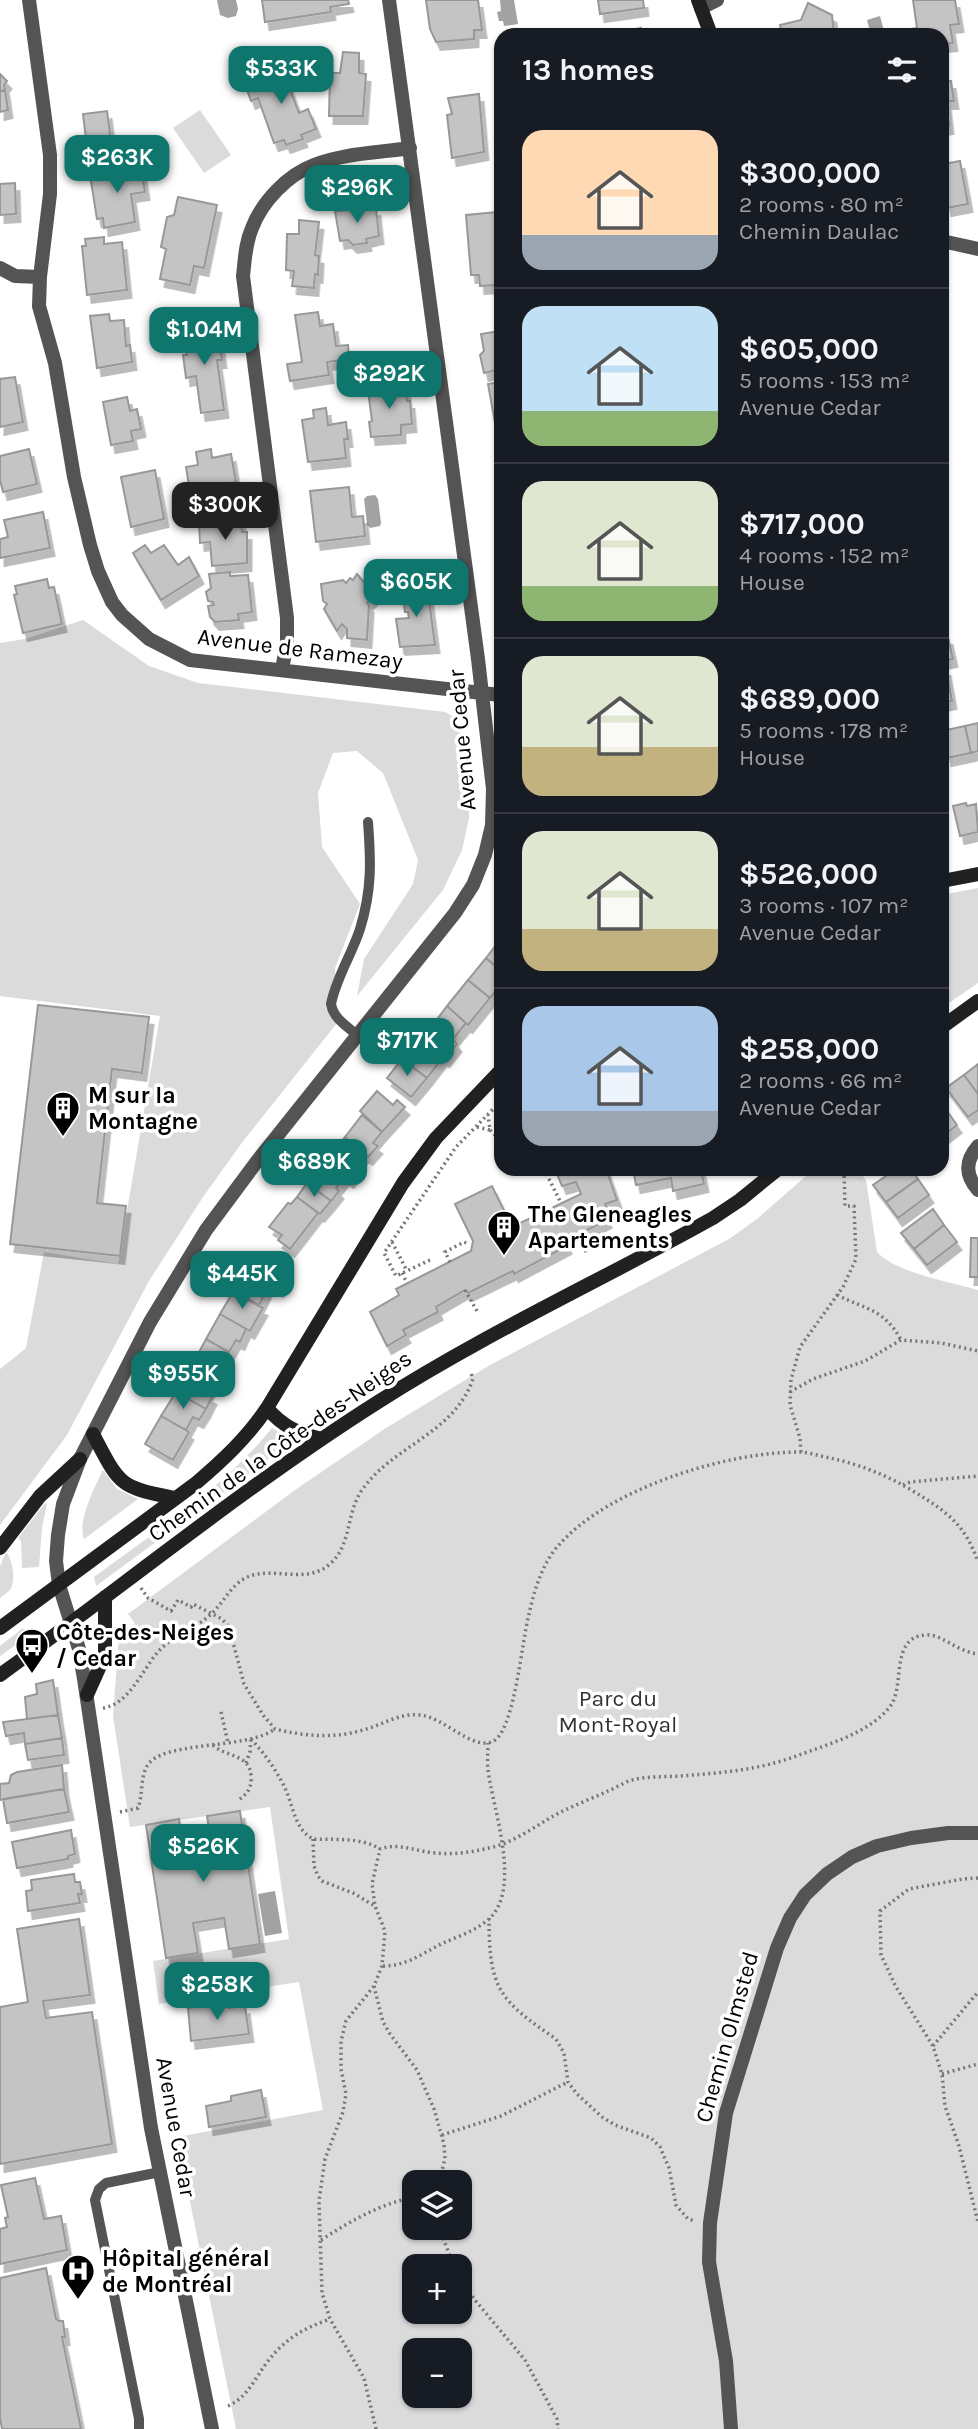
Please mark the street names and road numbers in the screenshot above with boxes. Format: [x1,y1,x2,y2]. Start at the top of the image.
street label: Avenue de Ramezay [196,623,404,675]
street label: Avenue Cedar [442,668,482,812]
street label: Chemin de la Côte-des-Neiges [143,1345,417,1547]
street label: Chemin Olmsted [690,1948,764,2126]
street label: Avenue Cedar [150,2055,202,2200]

